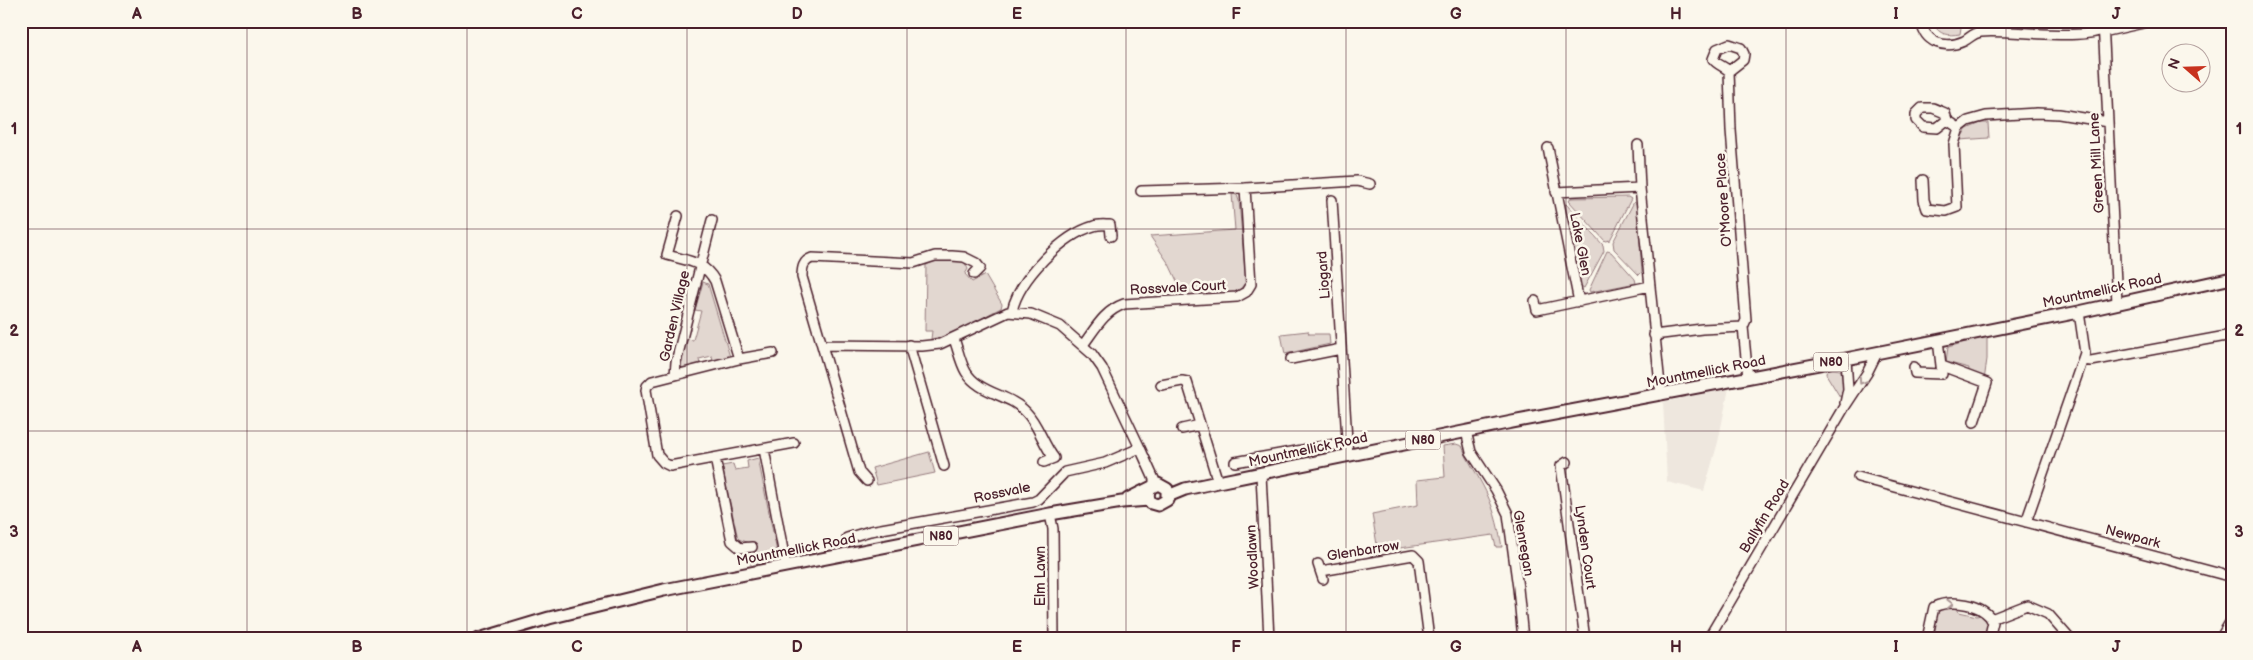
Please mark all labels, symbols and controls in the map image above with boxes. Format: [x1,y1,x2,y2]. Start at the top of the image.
text: A [131,5,142,24]
text: B [351,5,363,24]
text: C [571,5,583,24]
text: D [791,5,803,24]
text: E [1012,5,1022,24]
text: F [1231,5,1241,24]
text: G [1450,5,1462,24]
text: H [1670,5,1682,24]
text: I [1893,5,1899,24]
text: J [2112,5,2121,24]
north arrow [2160,42,2210,92]
text: N [2164,56,2184,72]
street label: Green Mill Lane [2085,112,2108,214]
text: 1 [11,120,17,139]
text: 1 [2236,120,2242,139]
street label: O'Moore Place [1712,152,1735,248]
street label: Lake Glen [1566,211,1595,277]
street label: Liogard [1313,250,1334,300]
street label: Garden Village [656,269,693,363]
street label: Mountmellick Road [2041,270,2163,311]
street label: Rossvale Court [1129,276,1227,299]
text: 2 [9,322,19,341]
text: 2 [2234,322,2244,341]
street label: Mountmellick Road [1645,352,1767,391]
road number: N80 [1814,352,1848,372]
one-way arrow [1858,376,1868,385]
street label: Mountmellick Road [1247,429,1369,470]
road number: N80 [1406,430,1440,450]
street label: Ballyfin Road [1736,477,1793,556]
street label: Rossvale [972,478,1032,507]
street label: Lynden Court [1571,504,1600,591]
street label: Glenregan [1509,509,1538,578]
street label: Newpark [2104,521,2162,552]
text: 3 [9,523,19,542]
text: 3 [2234,523,2244,542]
street label: Woodlawn [1242,524,1263,589]
road number: N80 [924,526,958,546]
street label: Mountmellick Road [735,530,857,569]
street label: Glenbarrow [1326,536,1401,565]
street label: Elm Lawn [1032,546,1049,606]
one-way arrow [1946,599,1954,609]
text: A [131,638,142,657]
text: B [351,638,363,657]
text: C [571,638,583,657]
text: D [791,638,803,657]
text: E [1012,638,1022,657]
text: F [1231,638,1241,657]
text: G [1450,638,1462,657]
text: H [1670,638,1682,657]
text: I [1893,638,1899,657]
text: J [2112,638,2121,657]

